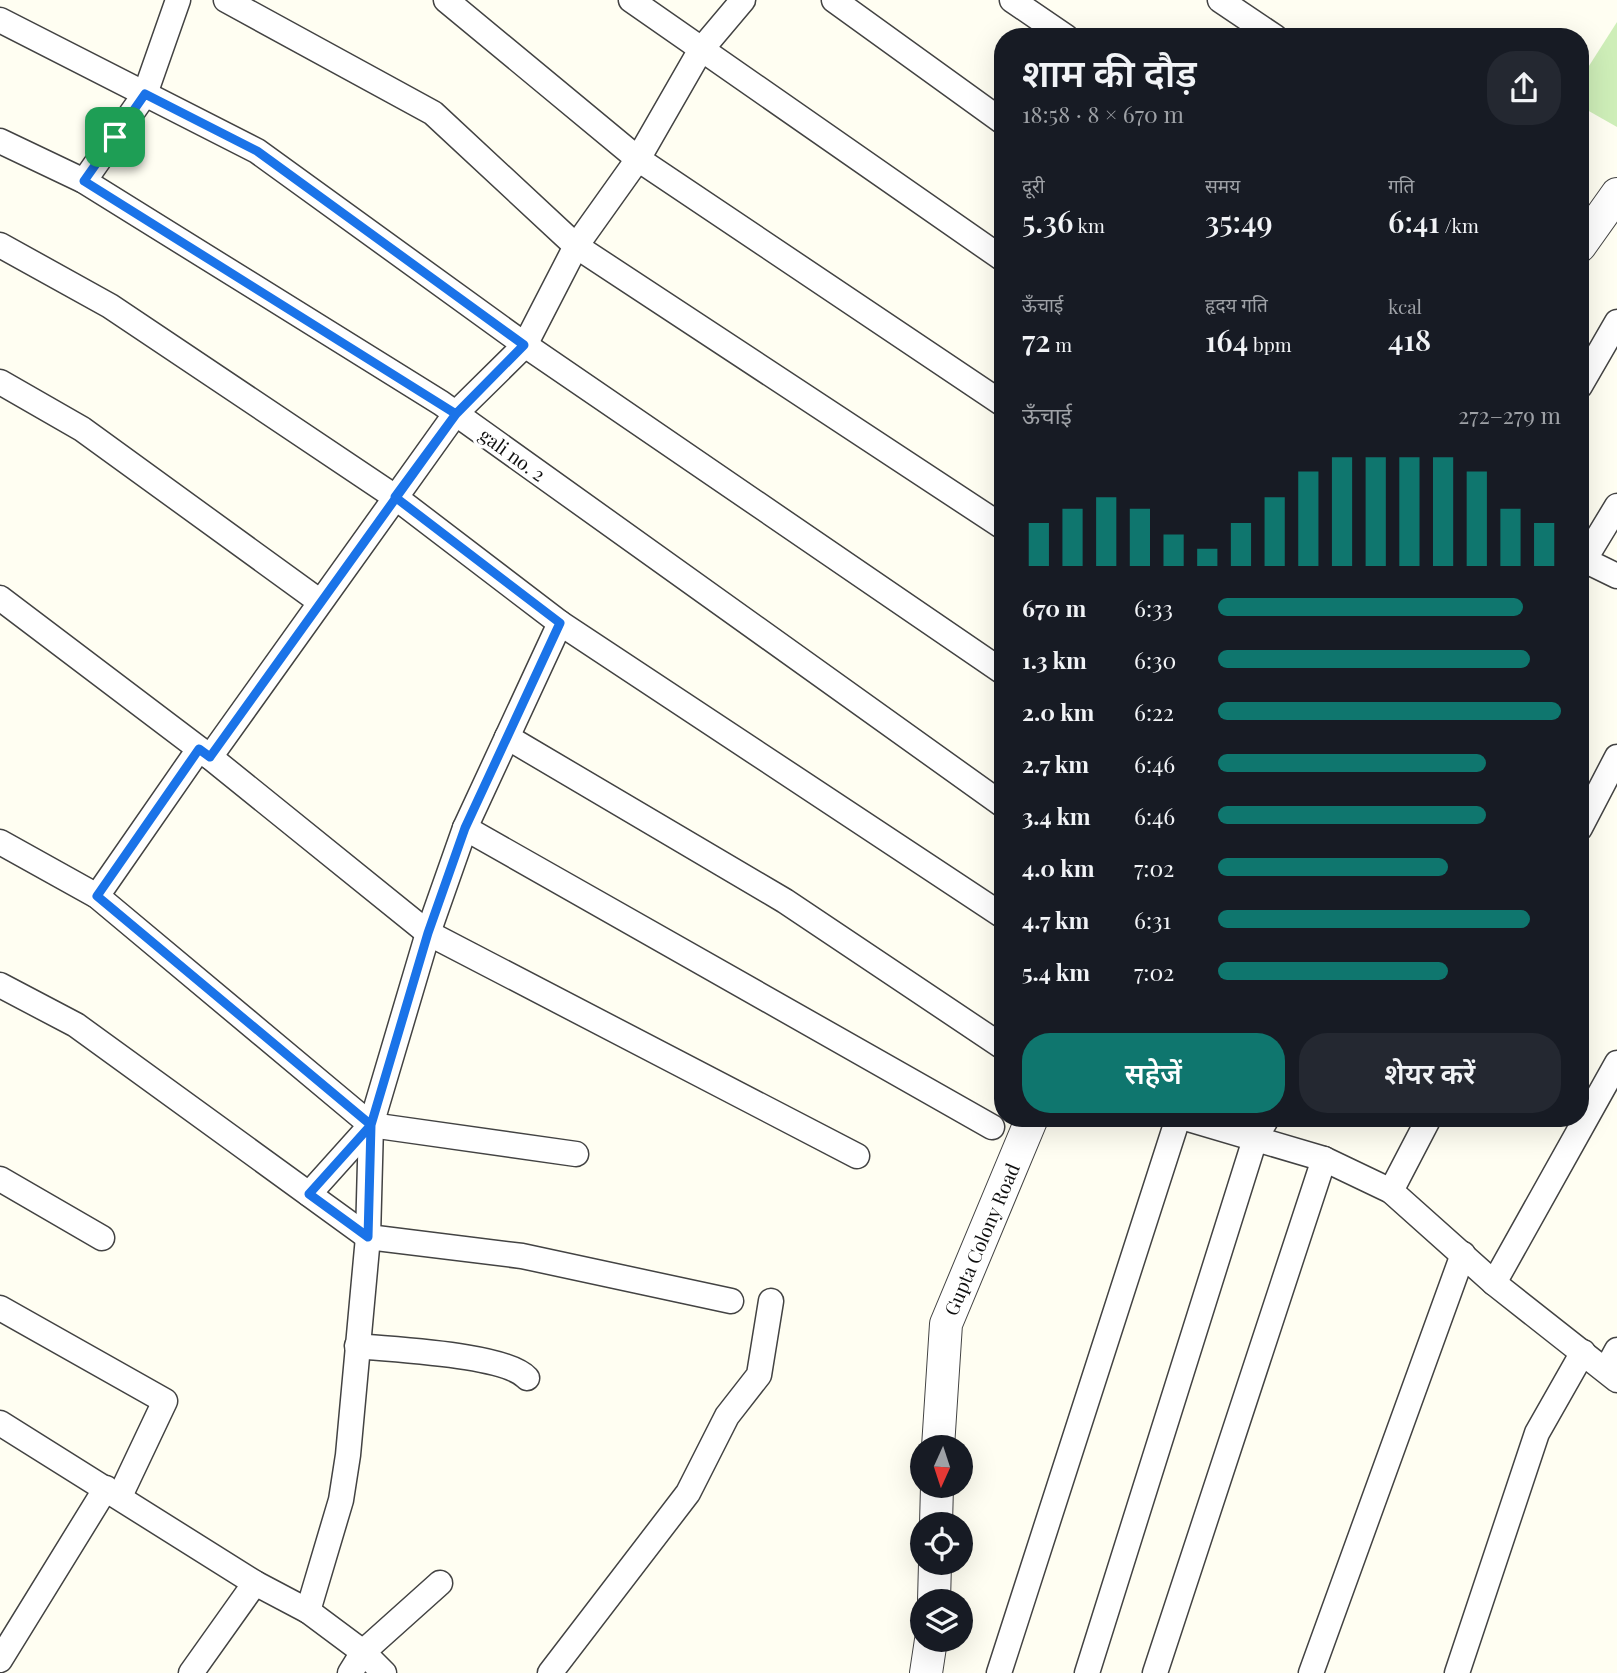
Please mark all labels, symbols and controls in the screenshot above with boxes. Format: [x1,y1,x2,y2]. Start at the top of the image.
text: शाम की दौड़ [1022,46,1197,97]
button: share [1487,51,1561,125]
text: 18:58 · 8 × 670 m [1022,98,1184,129]
pin [85,107,145,167]
icon: arrive [96,118,134,156]
text: दूरी [1022,172,1045,198]
text: समय [1205,172,1240,198]
text: गति [1388,172,1414,198]
text: 5.36 [1022,201,1073,241]
text: 35:49 [1205,201,1273,241]
text: 6:41 [1388,201,1440,241]
text: km [1073,212,1105,238]
text: /km [1440,212,1479,238]
text: ऊँचाई [1022,291,1063,317]
text: हृदय गति [1205,291,1268,317]
text: kcal [1388,293,1422,319]
text: 418 [1388,319,1431,359]
text: 72 [1022,320,1050,360]
text: 164 [1205,320,1248,360]
text: m [1050,331,1072,357]
text: bpm [1248,331,1292,357]
text: ऊँचाई [1022,399,1072,430]
text: 272–279 m [1458,399,1561,430]
street label: gali no. 2 [475,421,551,487]
text: 670 m [1022,592,1086,623]
text: 6:33 [1134,592,1173,623]
text: 1.3 km [1022,644,1087,675]
text: 6:30 [1134,644,1176,675]
text: 2.0 km [1022,696,1094,727]
text: 6:22 [1134,696,1174,727]
text: 2.7 km [1022,748,1089,779]
text: 6:46 [1134,748,1175,779]
text: 3.4 km [1022,800,1091,831]
text: 6:46 [1134,800,1175,831]
text: 4.0 km [1022,852,1095,883]
text: 7:02 [1134,852,1174,883]
text: 4.7 km [1022,904,1089,935]
text: 6:31 [1134,904,1171,935]
text: 5.4 km [1022,956,1090,987]
text: 7:02 [1134,956,1174,987]
button: सहेजें [1022,1033,1285,1113]
button: शेयर करें [1299,1033,1561,1113]
street label: Gupta Colony Road [937,1159,1025,1319]
north arrow [910,1435,973,1498]
map controls [910,1435,973,1652]
button: locate [910,1512,973,1575]
button: layers [910,1589,973,1652]

